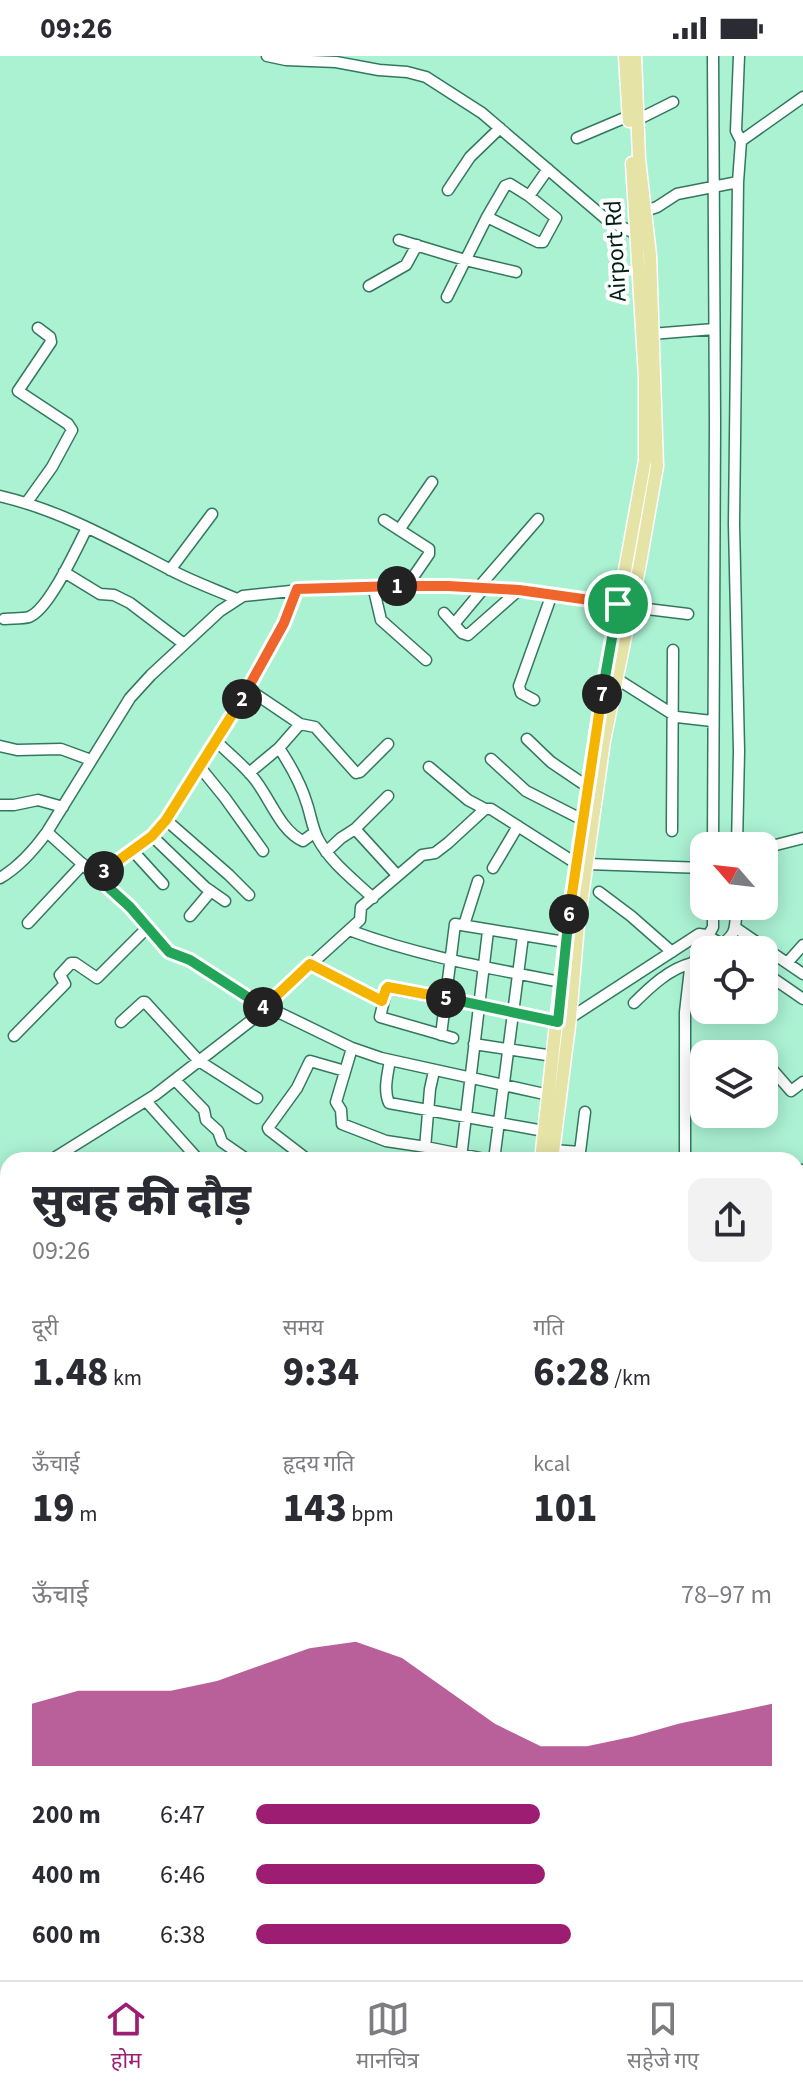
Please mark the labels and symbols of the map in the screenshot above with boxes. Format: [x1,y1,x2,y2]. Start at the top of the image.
street label: Airport Rd [595,199,636,303]
pin: 1 [377,566,417,606]
pin [584,570,652,638]
pin: 7 [582,674,622,714]
pin: 2 [222,679,262,719]
north arrow [690,832,778,920]
pin: 3 [84,851,124,891]
pin: 6 [549,894,589,934]
pin: 5 [426,978,466,1018]
pin: 4 [243,987,283,1027]

